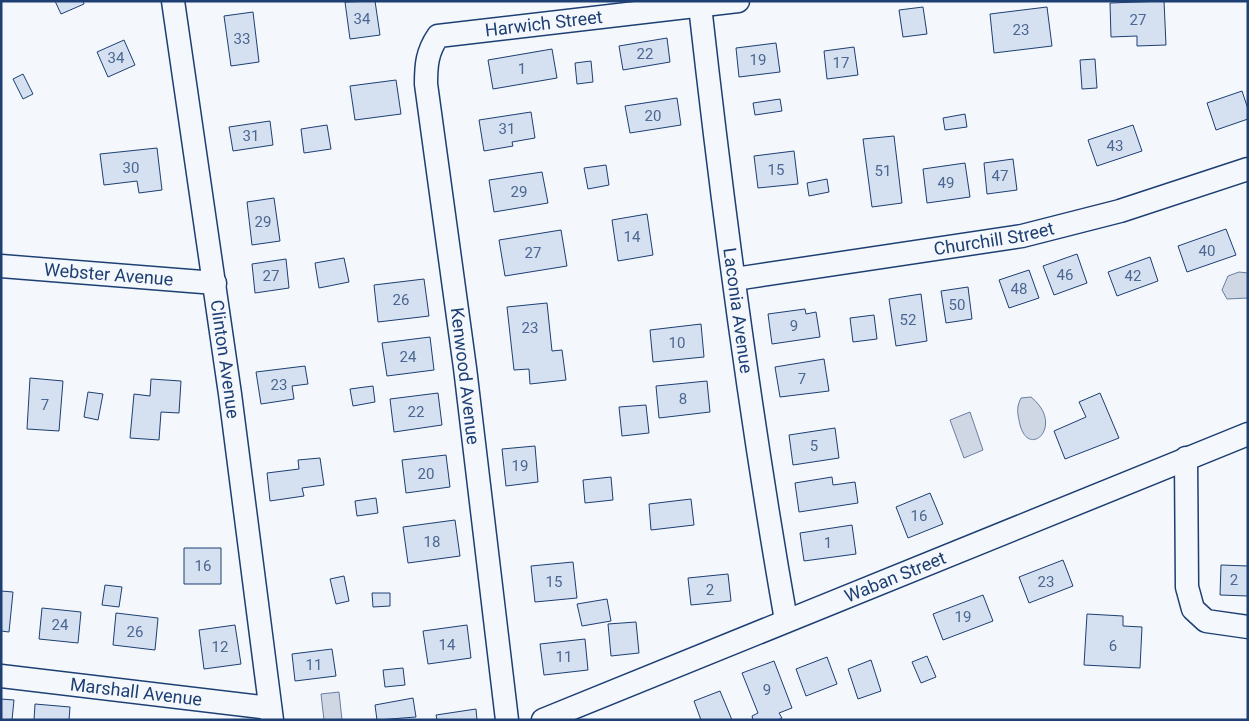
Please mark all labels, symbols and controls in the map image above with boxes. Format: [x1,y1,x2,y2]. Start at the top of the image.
street label: Harwich Street [484,6,604,40]
house number: 34 [354,10,371,28]
house number: 27 [1130,11,1146,29]
house number: 23 [1013,21,1029,39]
house number: 33 [234,30,250,48]
house number: 22 [637,45,653,63]
house number: 34 [108,49,125,67]
house number: 19 [750,51,766,69]
house number: 17 [833,54,849,72]
house number: 1 [518,60,526,78]
house number: 20 [645,107,661,125]
house number: 31 [499,120,515,138]
house number: 31 [243,127,259,145]
house number: 43 [1107,137,1123,155]
house number: 30 [123,159,139,177]
house number: 15 [768,161,784,179]
house number: 51 [875,162,891,180]
house number: 47 [992,167,1008,185]
house number: 49 [938,174,954,192]
house number: 29 [511,183,527,201]
house number: 29 [255,213,271,231]
street label: Churchill Street [932,217,1056,259]
house number: 14 [624,228,641,246]
house number: 40 [1199,242,1215,260]
house number: 27 [525,244,541,262]
street label: Laconia Avenue [719,246,757,375]
street label: Webster Avenue [43,258,174,290]
house number: 46 [1057,266,1073,284]
house number: 27 [263,267,279,285]
house number: 42 [1125,267,1141,285]
house number: 48 [1011,280,1027,298]
house number: 26 [393,291,409,309]
house number: 50 [949,296,965,314]
street label: Clinton Avenue [206,298,244,420]
street label: Kenwood Avenue [447,306,484,446]
house number: 52 [900,311,916,329]
house number: 9 [790,317,798,335]
house number: 23 [522,319,538,337]
house number: 10 [669,334,685,352]
house number: 24 [400,348,417,366]
house number: 7 [798,370,806,388]
house number: 23 [271,376,287,394]
house number: 8 [679,390,687,408]
house number: 7 [41,396,49,414]
house number: 22 [408,403,424,421]
house number: 5 [810,437,818,455]
house number: 19 [512,457,528,475]
house number: 20 [418,465,434,483]
house number: 16 [911,507,927,525]
house number: 18 [424,533,440,551]
house number: 1 [824,534,832,552]
street label: Waban Street [841,547,949,607]
house number: 16 [195,557,211,575]
house number: 2 [1230,571,1238,589]
house number: 15 [546,573,562,591]
house number: 23 [1038,573,1054,591]
house number: 2 [706,581,714,599]
house number: 19 [955,608,971,626]
house number: 24 [52,616,69,634]
house number: 26 [127,623,143,641]
house number: 14 [439,636,456,654]
house number: 6 [1109,637,1117,655]
house number: 12 [212,638,228,656]
house number: 11 [556,648,572,666]
house number: 11 [306,656,322,674]
street label: Marshall Avenue [69,673,203,710]
house number: 9 [763,681,771,699]

